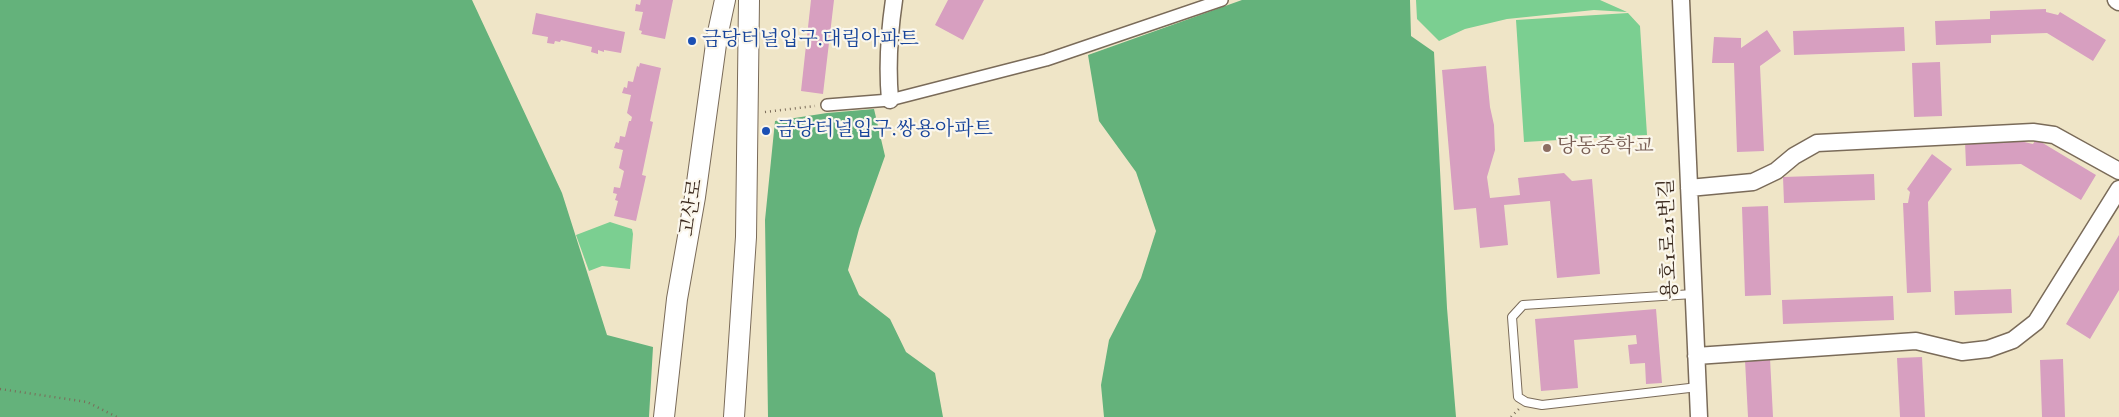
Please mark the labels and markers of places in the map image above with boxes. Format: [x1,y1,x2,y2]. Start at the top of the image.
place label: 금당터널입구.대림아파트 [702,29,919,53]
marker: 금당터널입구.대림아파트 [686,35,698,47]
place label: 금당터널입구.쌍용아파트 [776,119,993,143]
marker: 금당터널입구.쌍용아파트 [760,125,772,137]
place label: 당동중학교 [1557,136,1654,160]
marker: 당동중학교 [1541,142,1553,154]

